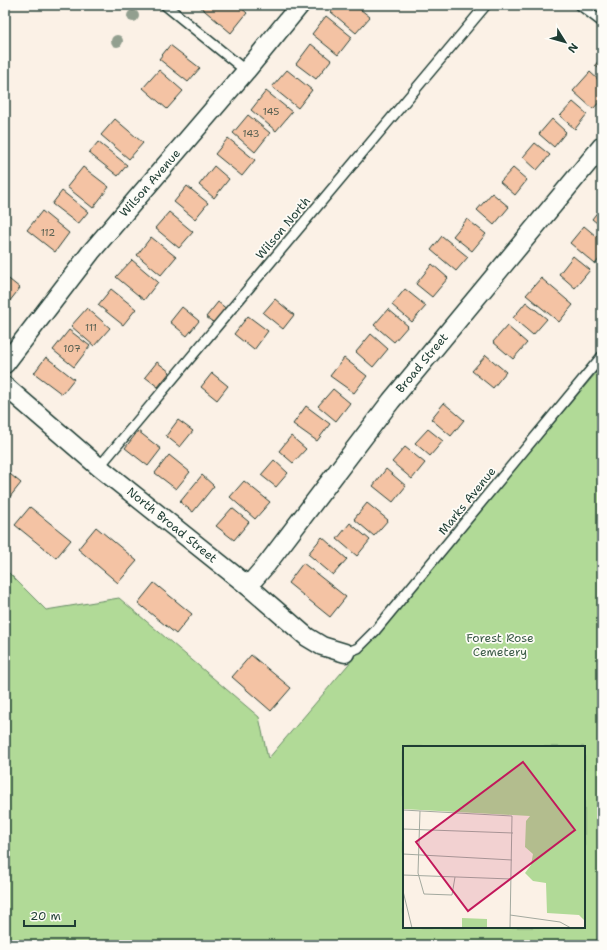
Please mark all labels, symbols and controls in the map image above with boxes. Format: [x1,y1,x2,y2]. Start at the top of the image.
north arrow [545,22,585,62]
text: N [564,40,581,56]
house number: 145 [263,105,279,118]
house number: 143 [242,127,260,140]
street label: Wilson Avenue [116,145,184,220]
street label: Wilson North [252,193,314,263]
house number: 112 [41,226,55,239]
house number: 111 [85,321,97,334]
street label: Broad Street [392,330,452,396]
house number: 107 [63,342,81,355]
street label: Marks Avenue [435,464,499,538]
street label: North Broad Street [124,484,220,566]
park label: Forest Rose Cemetery [466,630,534,660]
inset map [403,746,585,928]
scale bar [24,902,75,928]
text: 20 m [30,908,61,924]

